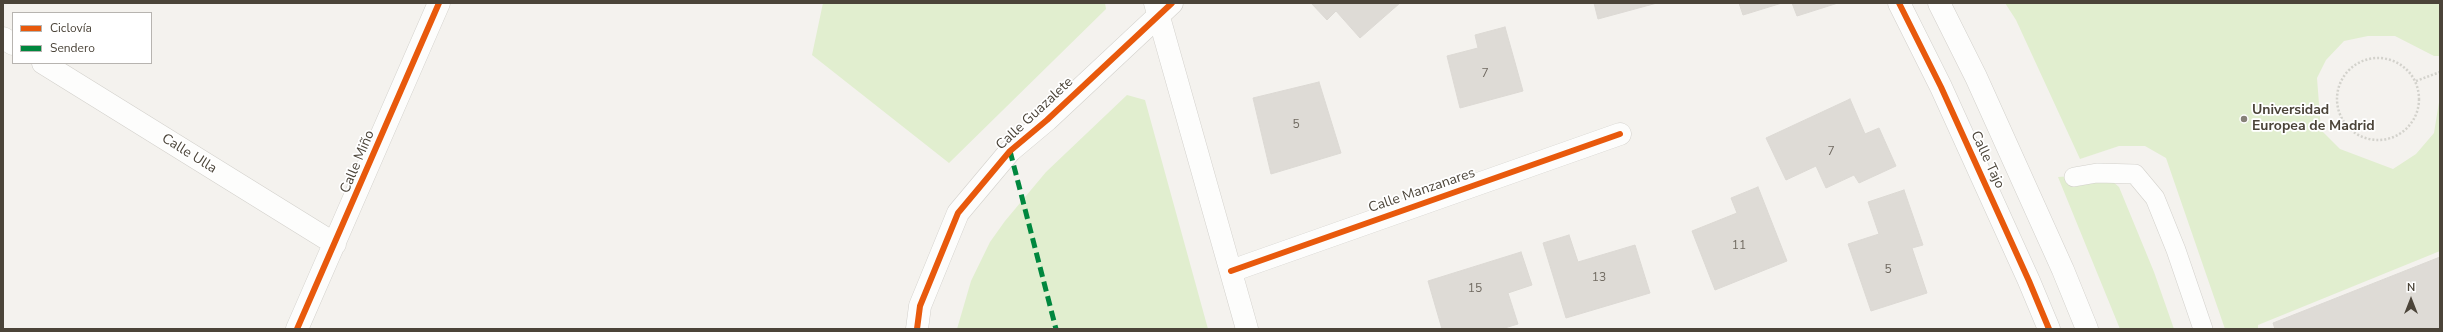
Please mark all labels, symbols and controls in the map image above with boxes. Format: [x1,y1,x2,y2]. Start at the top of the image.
legend [12,12,152,64]
text: Ciclovía [50,20,92,36]
text: Sendero [50,40,95,56]
house number: 7 [1481,67,1489,81]
street label: Calle Guazalete [993,74,1077,154]
place label: Universidad Europea de Madrid [2252,103,2375,136]
marker: Universidad Europea de Madrid [2239,114,2249,124]
house number: 5 [1292,118,1300,132]
street label: Calle Miño [337,128,379,196]
street label: Calle Tajo [1966,128,2008,192]
street label: Calle Ulla [158,131,220,177]
house number: 7 [1827,145,1835,159]
street label: Calle Manzanares [1367,165,1477,217]
house number: 11 [1732,239,1746,253]
house number: 5 [1884,263,1892,277]
house number: 13 [1592,271,1606,285]
north arrow [2391,280,2431,320]
text: N [2407,280,2415,295]
house number: 15 [1468,282,1482,296]

